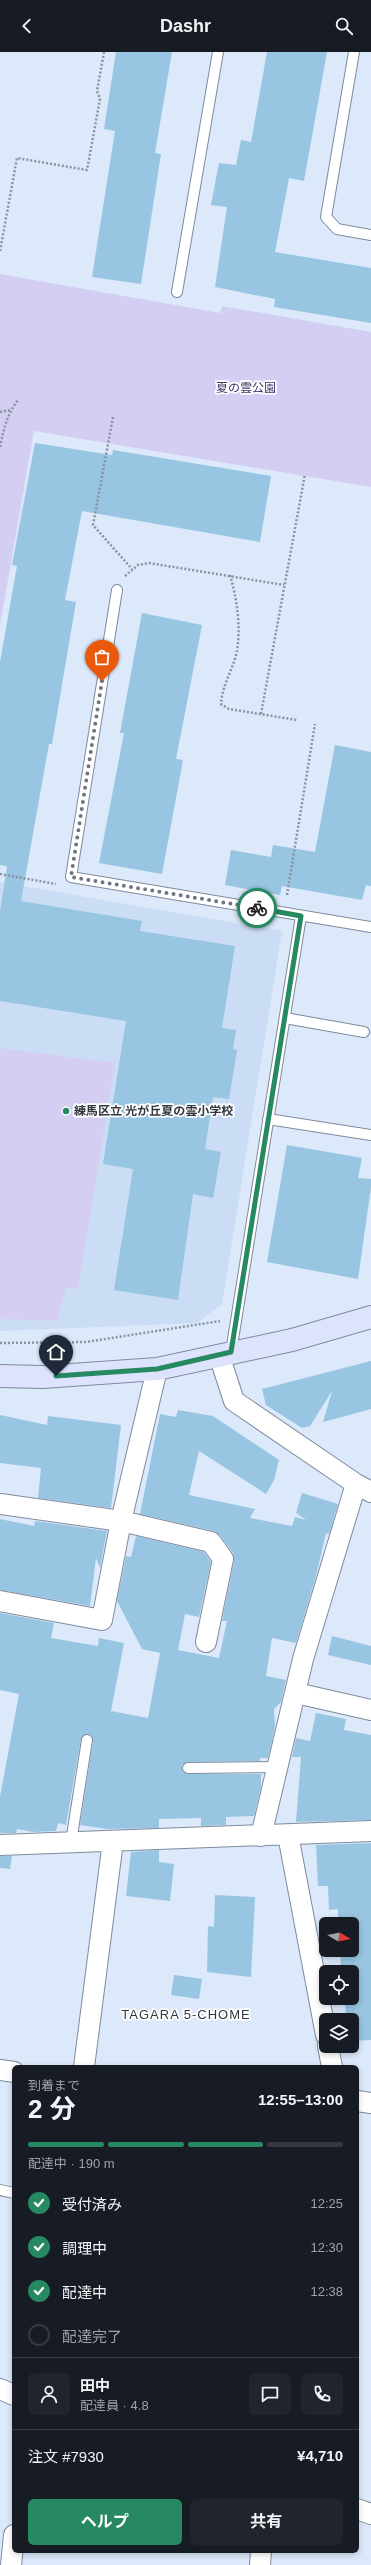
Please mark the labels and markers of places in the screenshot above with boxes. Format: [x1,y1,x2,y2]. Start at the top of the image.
pin [85,640,119,681]
place label: 練馬区立 光が丘夏の雲小学校 [74,1104,233,1118]
marker: 練馬区立 光が丘夏の雲小学校 [61,1106,71,1116]
pin [39,1335,73,1376]

